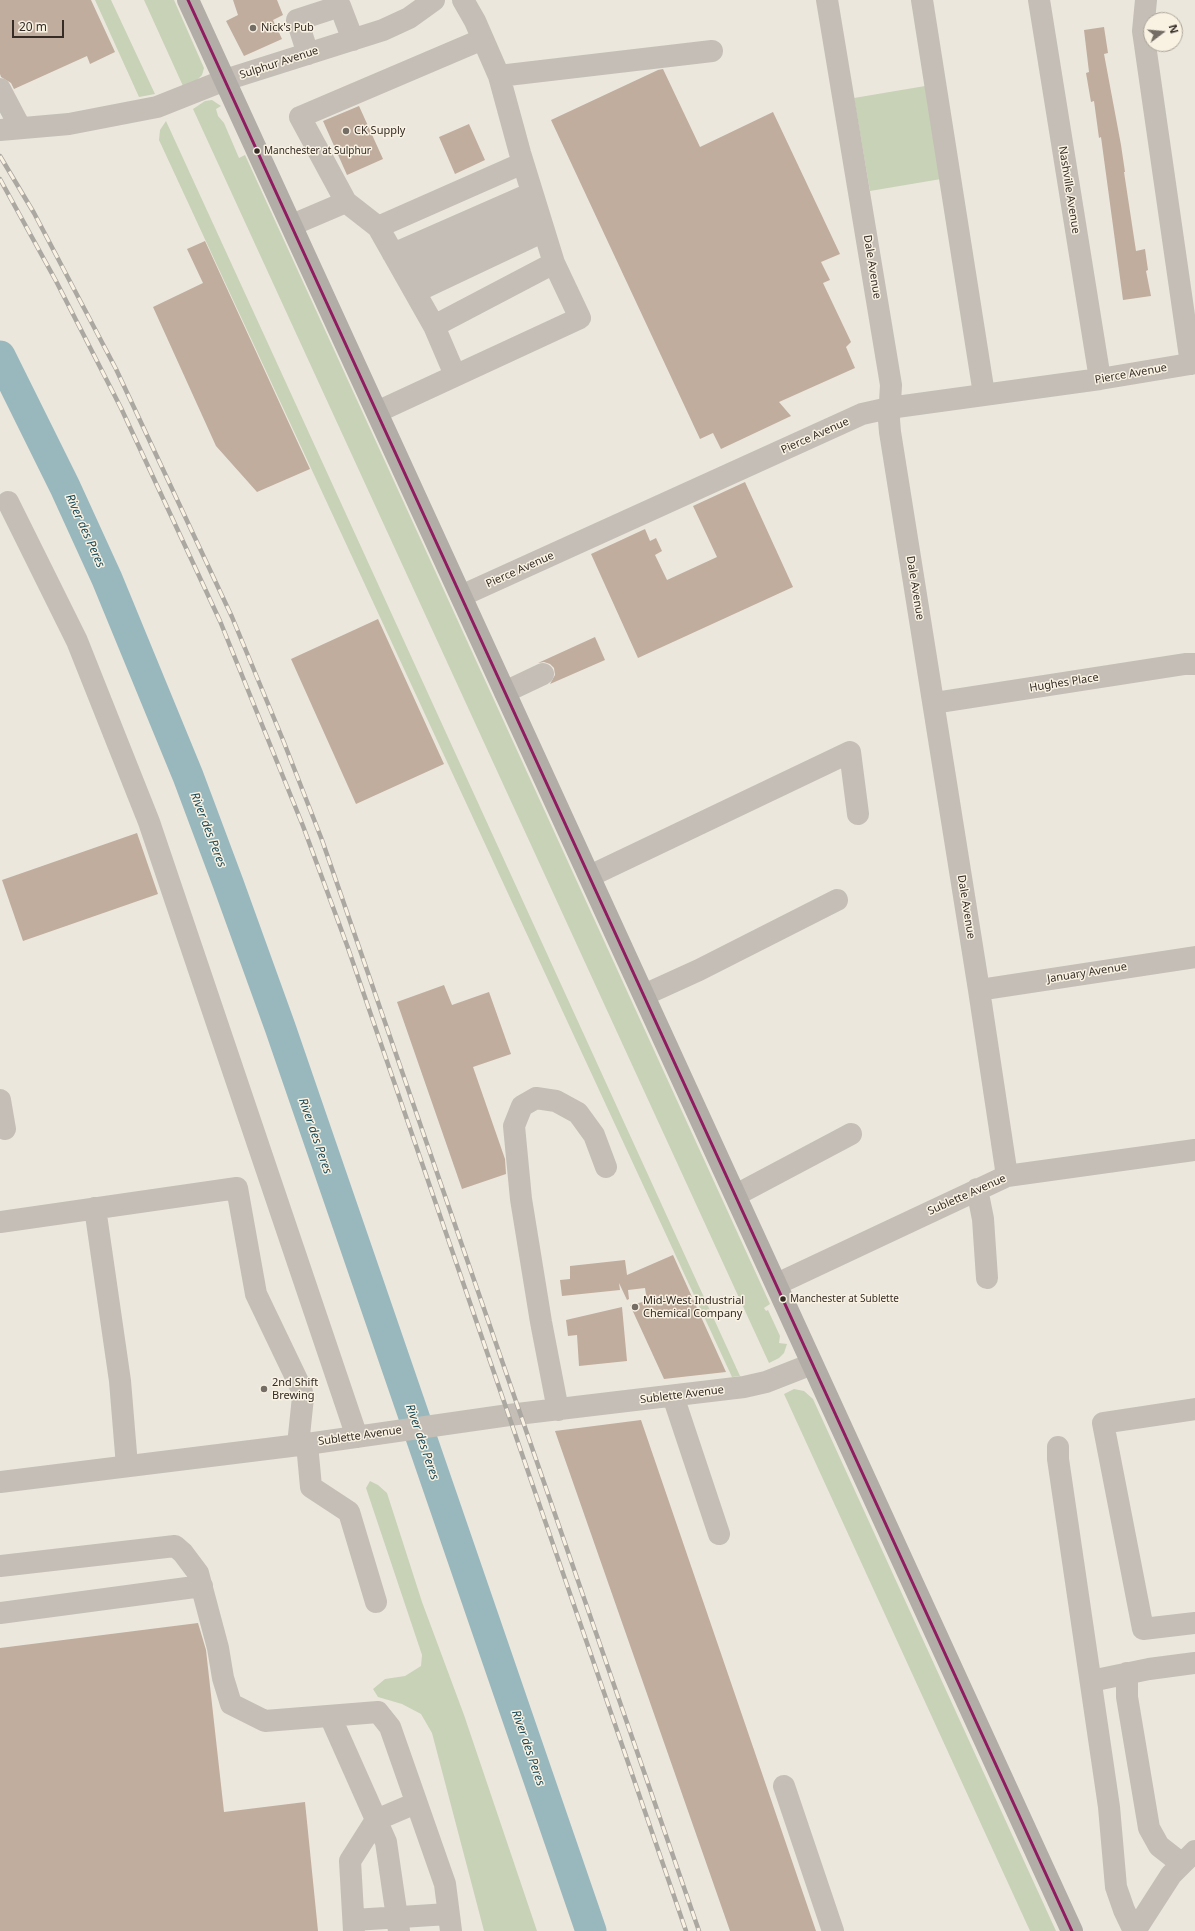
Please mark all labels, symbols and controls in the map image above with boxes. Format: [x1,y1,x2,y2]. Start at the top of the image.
scale bar [14,12,66,38]
north arrow [1143,12,1183,52]
text: 20 m [19,18,47,35]
place label: Nick's Pub [261,21,314,35]
text: N [1166,22,1182,35]
marker: Nick's Pub [248,23,258,33]
street label: Sulphur Avenue [238,44,320,82]
place label: CK Supply [354,124,405,138]
marker: CK Supply [341,126,351,136]
place label: Manchester at Sulphur [264,145,371,157]
street label: Nashville Avenue [1056,145,1082,235]
marker: Manchester at Sulphur [252,146,262,156]
street label: Dale Avenue [860,234,884,300]
street label: Pierce Avenue [1094,361,1168,387]
street label: Pierce Avenue [779,415,851,457]
water label: River des Peres [62,492,108,570]
street label: Pierce Avenue [484,549,556,591]
street label: Dale Avenue [903,555,927,621]
street label: Hughes Place [1028,671,1100,695]
water label: River des Peres [187,790,229,870]
street label: Dale Avenue [954,874,978,940]
street label: January Avenue [1046,960,1128,986]
water label: River des Peres [295,1096,335,1176]
street label: Sublette Avenue [926,1172,1008,1218]
place label: Manchester at Sublette [790,1293,899,1305]
place label: Mid-West Industrial Chemical Company [643,1294,744,1320]
marker: Manchester at Sublette [778,1294,788,1304]
marker: Mid-West Industrial Chemical Company [630,1302,640,1312]
place label: 2nd Shift Brewing [272,1376,318,1402]
street label: Sublette Avenue [639,1383,725,1407]
marker: 2nd Shift Brewing [259,1384,269,1394]
water label: River des Peres [402,1402,442,1482]
street label: Sublette Avenue [317,1424,403,1448]
water label: River des Peres [508,1708,548,1788]

